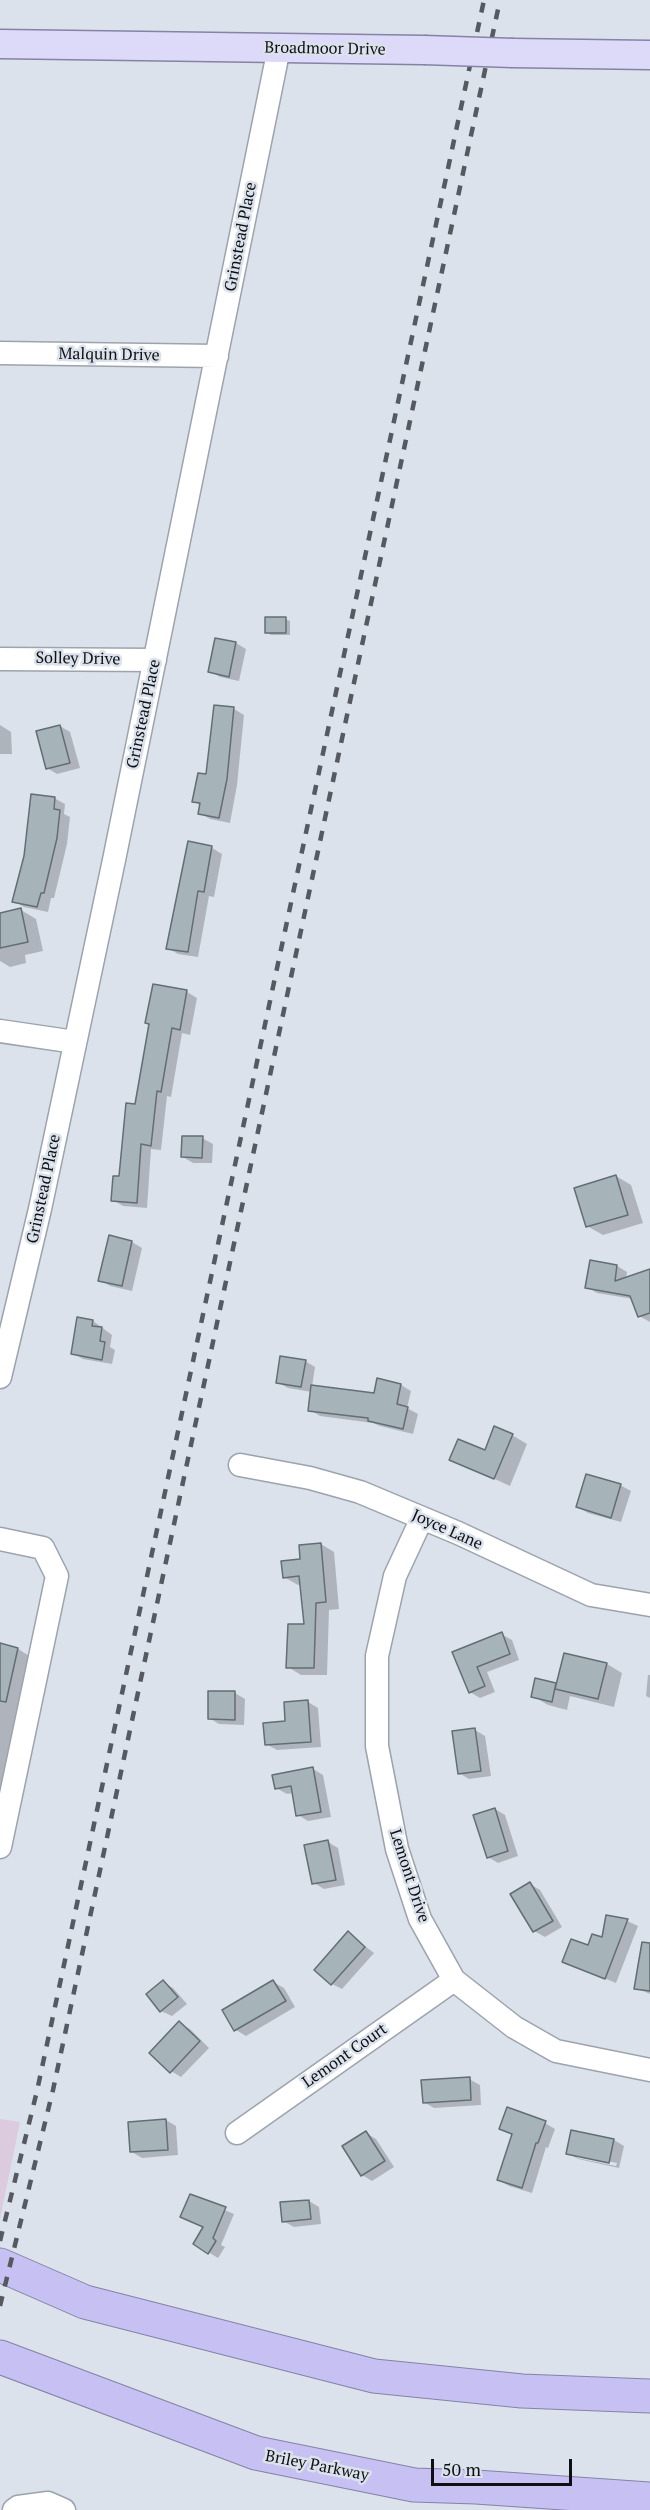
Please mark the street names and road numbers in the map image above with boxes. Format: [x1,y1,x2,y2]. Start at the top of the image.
street label: Broadmoor Drive [264,38,386,60]
street label: Grinstead Place [221,181,261,293]
street label: Malquin Drive [58,345,160,365]
street label: Solley Drive [35,649,121,669]
street label: Grinstead Place [123,658,165,770]
street label: Grinstead Place [23,1133,65,1245]
street label: Joyce Lane [409,1506,485,1554]
street label: Lemont Drive [385,1827,433,1925]
street label: Lemont Court [299,2020,391,2092]
street label: Briley Parkway [264,2447,370,2485]

